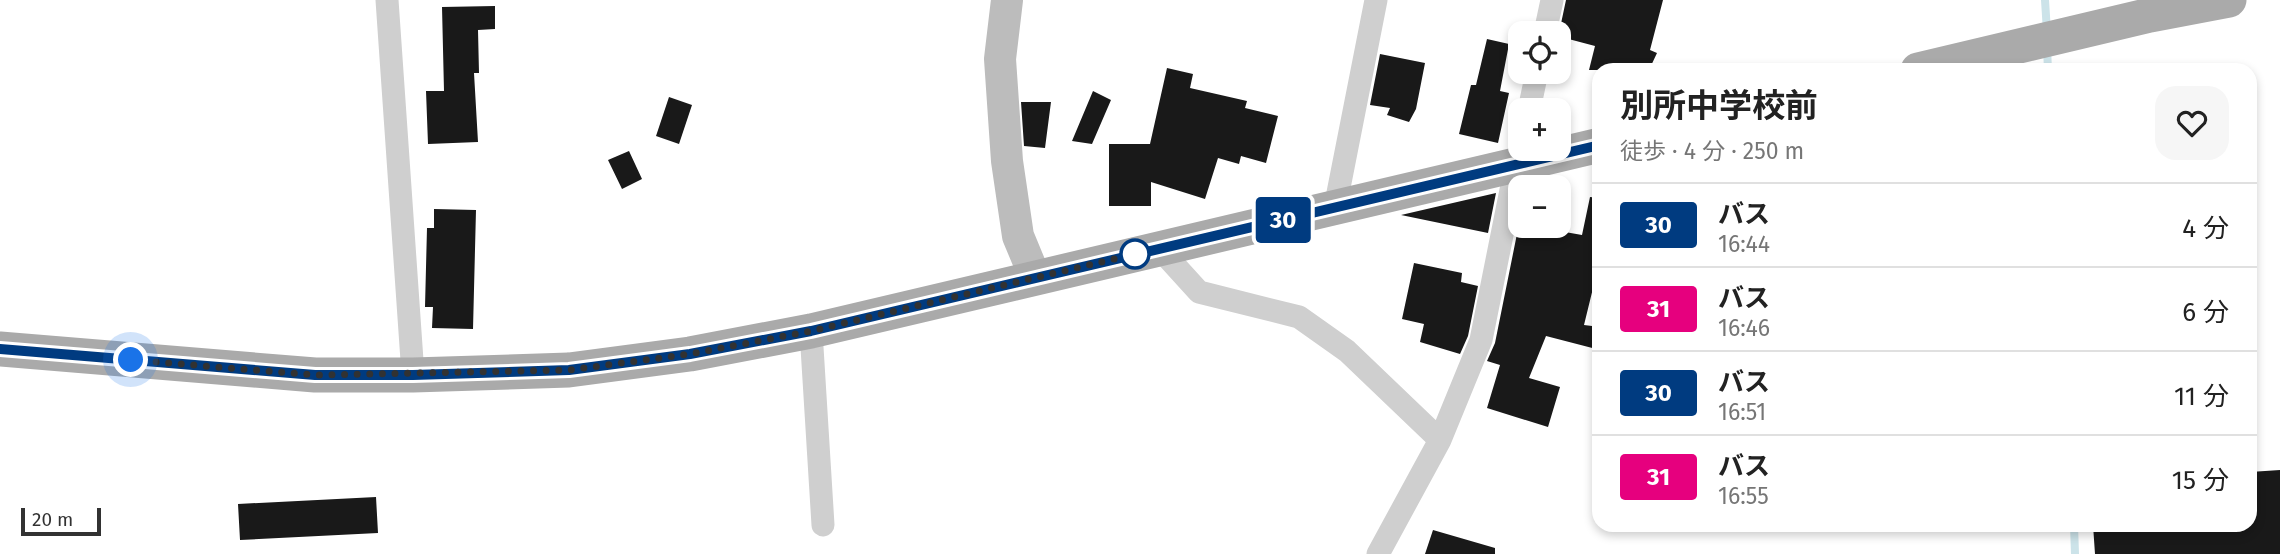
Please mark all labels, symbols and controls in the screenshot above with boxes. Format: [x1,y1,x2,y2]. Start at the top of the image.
map controls [1508,21,1571,238]
button: locate [1508,21,1571,84]
text: 別所中学校前 [1620,86,1818,126]
button: heart [2155,86,2229,160]
button: + [1508,98,1571,161]
text: 徒歩 · 4 分 · 250 m [1620,137,1804,165]
button: − [1508,175,1571,238]
line badge: 30 [1252,197,1314,243]
text: バス [1718,199,1770,230]
text: 30 [1270,206,1296,234]
text: 30 [1645,211,1672,239]
text: 4 分 [2182,213,2229,244]
text: 16:44 [1718,230,1770,258]
unlabelled marker [1120,239,1150,269]
text: バス [1718,283,1770,314]
text: 31 [1647,295,1670,323]
text: 6 分 [2182,297,2229,328]
text: 16:46 [1718,314,1770,342]
your location [113,342,148,377]
text: バス [1718,367,1770,398]
text: 30 [1645,379,1672,407]
text: 11 分 [2174,381,2229,412]
text: 16:51 [1718,398,1766,426]
text: バス [1718,451,1770,482]
text: 31 [1647,463,1670,491]
text: 15 分 [2172,465,2229,496]
text: 16:55 [1718,482,1769,510]
scale bar [21,505,102,537]
text: 20 m [32,508,73,531]

